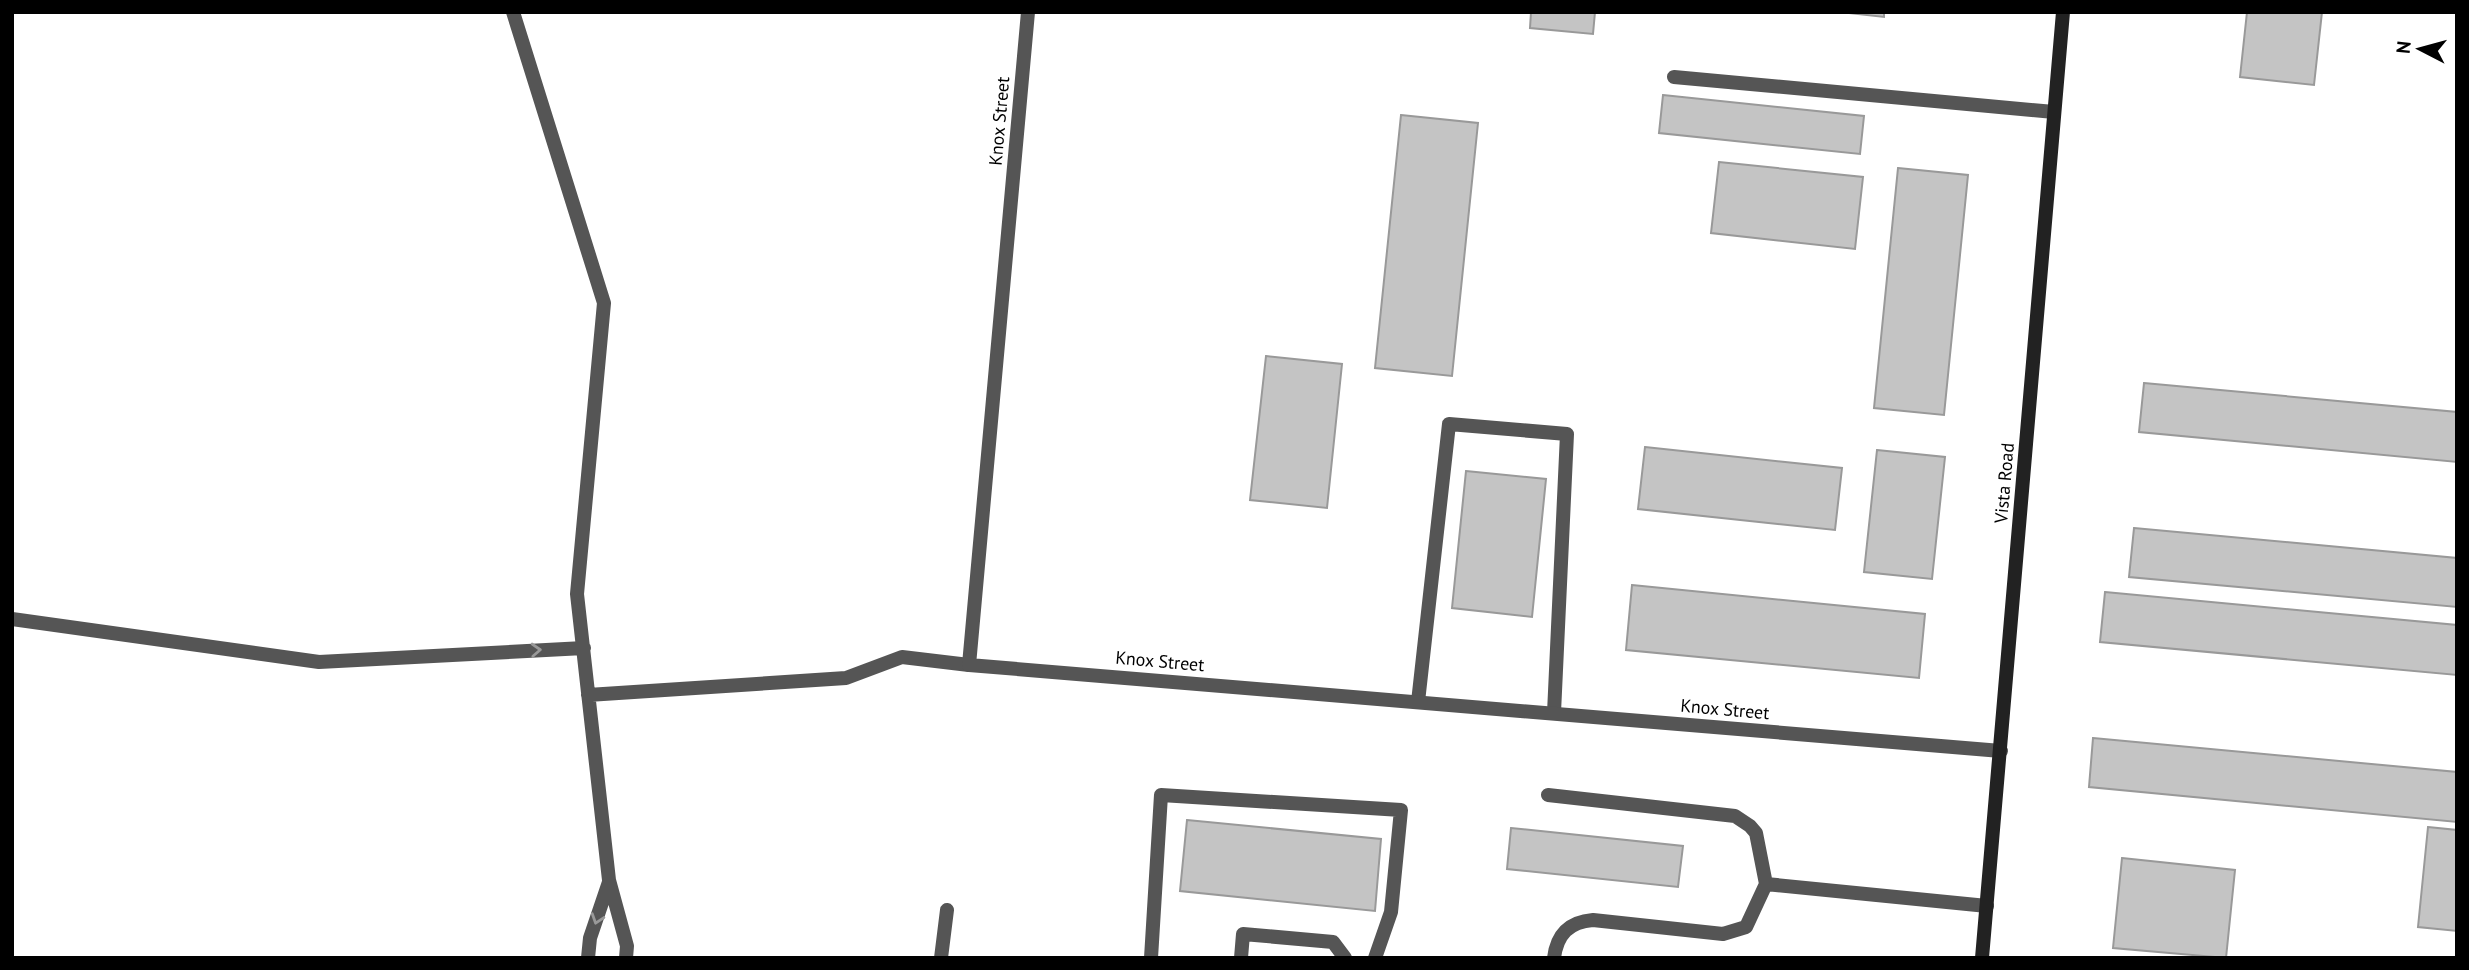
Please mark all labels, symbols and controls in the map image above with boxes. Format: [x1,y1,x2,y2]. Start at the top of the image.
north arrow [2385,14,2455,84]
text: N [2391,40,2416,55]
street label: Knox Street [984,76,1014,166]
street label: Vista Road [1989,442,2019,525]
one-way arrow [531,643,542,658]
street label: Knox Street [1115,646,1205,676]
street label: Knox Street [1680,694,1770,724]
one-way arrow [590,912,605,924]

